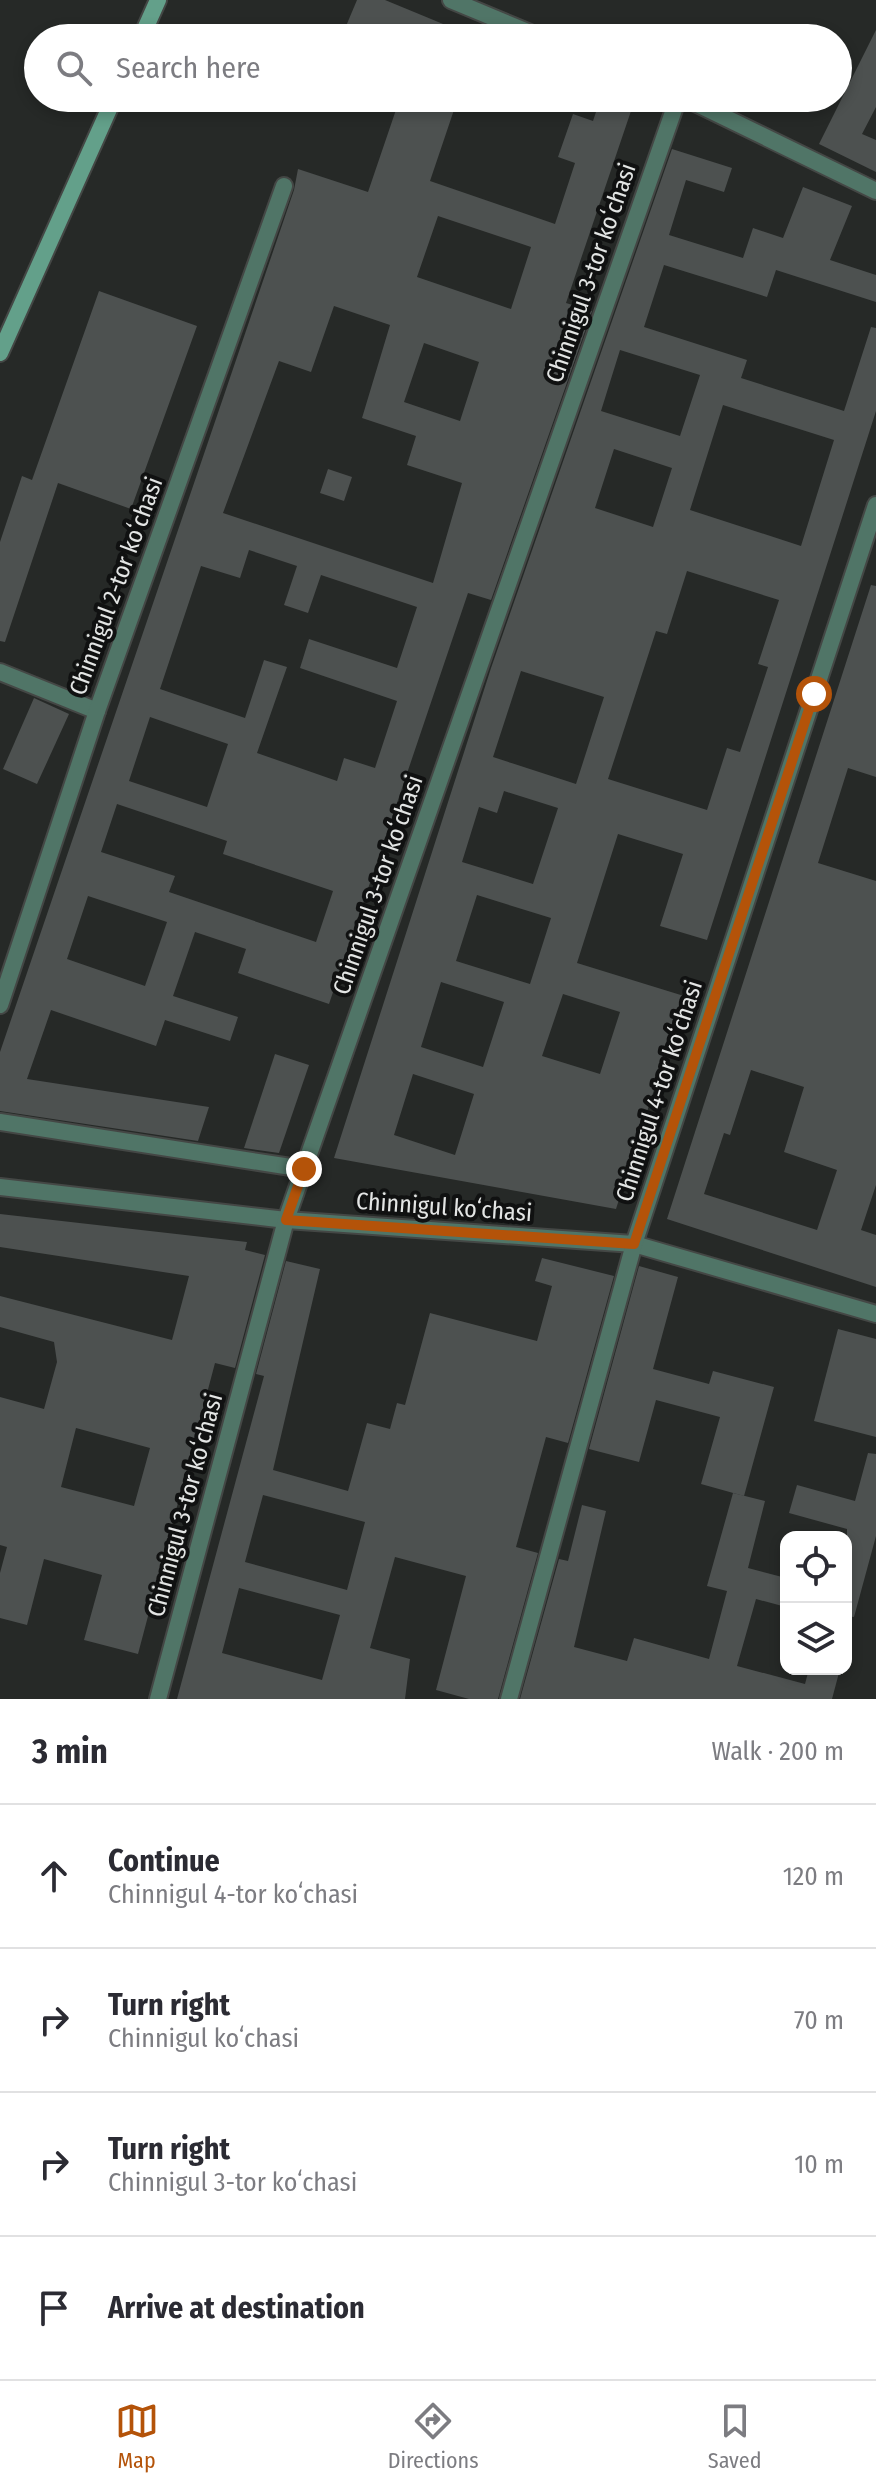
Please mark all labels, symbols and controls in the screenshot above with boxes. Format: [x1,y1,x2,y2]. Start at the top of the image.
search box [24,24,852,112]
icon: search [52,46,96,90]
text: Search here [116,50,261,86]
street label: Chinnigul 3-tor koʻchasi [540,160,642,386]
street label: Chinnigul 2-tor koʻchasi [64,473,168,699]
route start [796,676,832,712]
street label: Chinnigul 3-tor koʻchasi [327,772,429,998]
street label: Chinnigul 4-tor koʻchasi [610,977,708,1205]
route end [286,1151,322,1187]
street label: Chinnigul koʻchasi [355,1187,533,1227]
street label: Chinnigul 3-tor koʻchasi [142,1390,228,1620]
map controls [780,1531,852,1675]
button: locate [780,1531,852,1603]
button: layers [780,1603,852,1675]
text: 3 min [32,1731,108,1772]
text: Walk · 200 m [711,1736,844,1767]
text: Continue [108,1843,220,1879]
icon: ahead [32,1854,76,1898]
text: 120 m [783,1861,844,1892]
text: Chinnigul 4-tor koʻchasi [108,1879,358,1910]
text: Turn right [108,1987,230,2023]
icon: right [32,1998,76,2042]
text: 70 m [794,2005,844,2036]
text: Chinnigul koʻchasi [108,2023,299,2054]
text: Turn right [108,2131,230,2167]
icon: right [32,2142,76,2186]
text: 10 m [794,2149,844,2180]
text: Chinnigul 3-tor koʻchasi [108,2167,357,2198]
icon: arrive [32,2286,76,2330]
text: Arrive at destination [108,2290,365,2326]
tab: Map [115,2399,159,2474]
tab: Directions [388,2399,479,2474]
tab: Saved [708,2399,761,2474]

